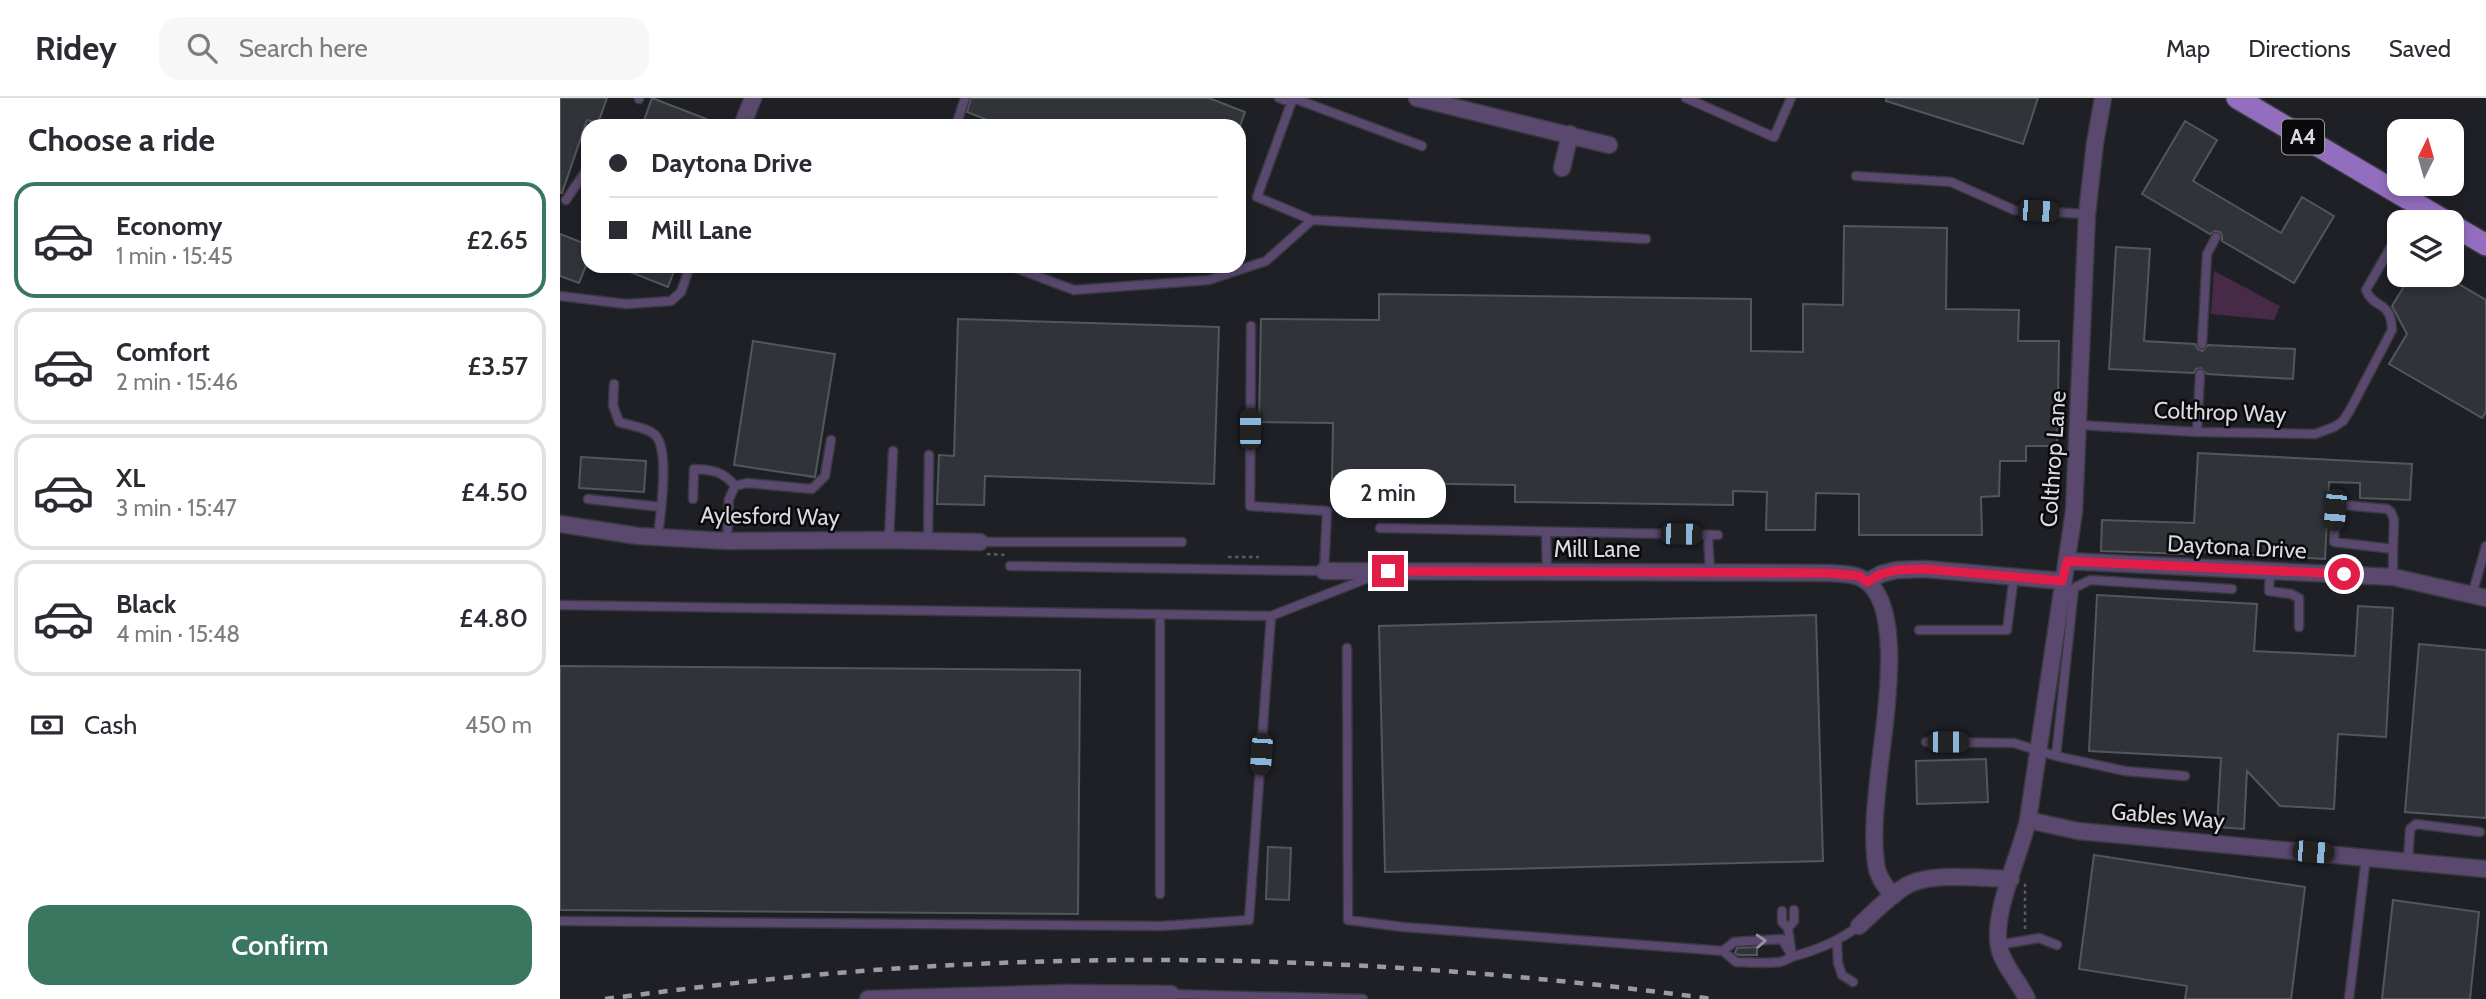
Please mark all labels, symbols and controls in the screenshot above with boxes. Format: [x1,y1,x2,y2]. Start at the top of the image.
search box [159,17,649,80]
text: Ridey [35,28,117,68]
icon: search [183,29,221,67]
text: Search here [239,32,368,64]
text: Map [2166,34,2210,63]
text: Directions [2248,34,2351,63]
text: Saved [2389,34,2451,63]
north arrow [2387,119,2464,196]
map controls [2387,119,2464,287]
text: Choose a ride [28,120,215,159]
road number: A4 [2282,120,2324,154]
text: Daytona Drive [651,147,812,179]
car [2017,199,2060,223]
icon: car [32,209,95,272]
text: Economy [116,210,222,242]
button: layers [2387,210,2464,287]
text: Mill Lane [651,214,752,246]
text: £2.65 [466,224,528,256]
text: 1 min · 15:45 [116,242,233,270]
icon: car [32,335,95,398]
text: Comfort [116,336,210,368]
text: £3.57 [468,350,528,382]
text: 2 min · 15:46 [116,368,238,396]
street label: Colthrop Lane [2034,390,2072,528]
street label: Colthrop Way [2153,396,2287,428]
car [1240,408,1261,450]
icon: car [32,461,95,524]
text: XL [116,462,145,494]
callout: 2 min [1330,470,1446,518]
text: £4.50 [461,476,528,508]
text: 2 min [1360,479,1416,507]
car [2323,488,2348,532]
text: 3 min · 15:47 [116,494,237,522]
street label: Aylesford Way [700,501,840,531]
car [1660,523,1703,545]
street label: Daytona Drive [2167,529,2308,565]
street label: Mill Lane [1554,535,1640,563]
route end [1372,555,1404,587]
route start [2328,558,2360,590]
icon: car [32,587,95,650]
text: Black [116,588,176,620]
text: £4.80 [459,602,528,634]
text: 4 min · 15:48 [116,620,240,648]
icon: cash [28,706,66,744]
text: Cash [84,709,137,741]
text: 450 m [465,711,532,739]
car [1250,732,1273,776]
car [1928,732,1970,753]
street label: Gables Way [2110,797,2226,835]
car [2292,840,2335,864]
button: Confirm [28,905,532,985]
one-way arrow [1756,933,1767,948]

